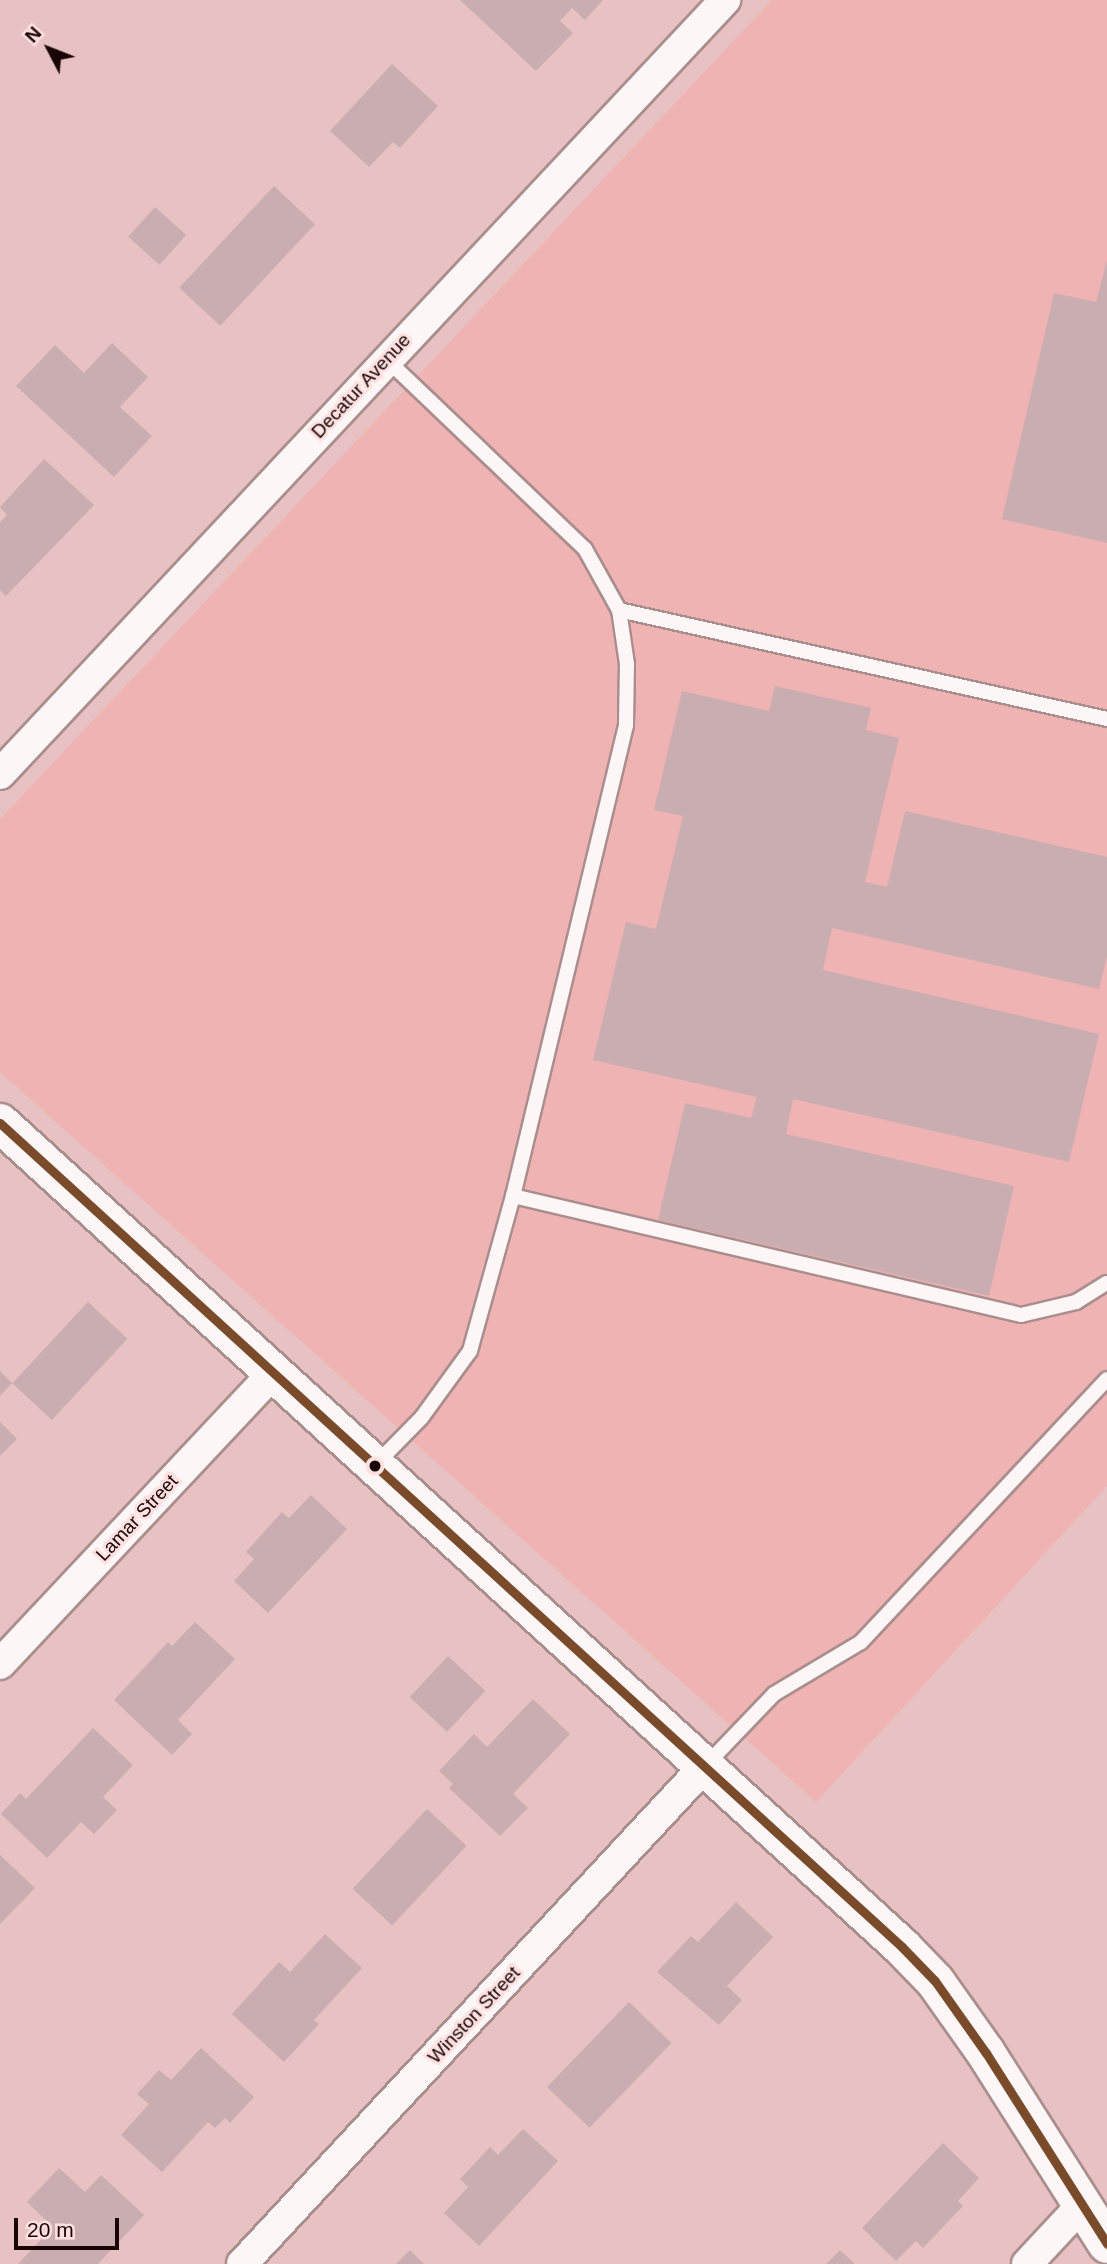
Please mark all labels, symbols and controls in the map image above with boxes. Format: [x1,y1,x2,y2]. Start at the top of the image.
north arrow [14,14,84,84]
text: N [21,22,45,47]
street label: Decatur Avenue [306,329,416,443]
unlabelled marker [368,1459,382,1473]
street label: Lamar Street [91,1470,183,1566]
street label: Winston Street [423,1962,525,2068]
scale bar [18,2204,122,2248]
text: 20 m [27,2218,74,2241]

